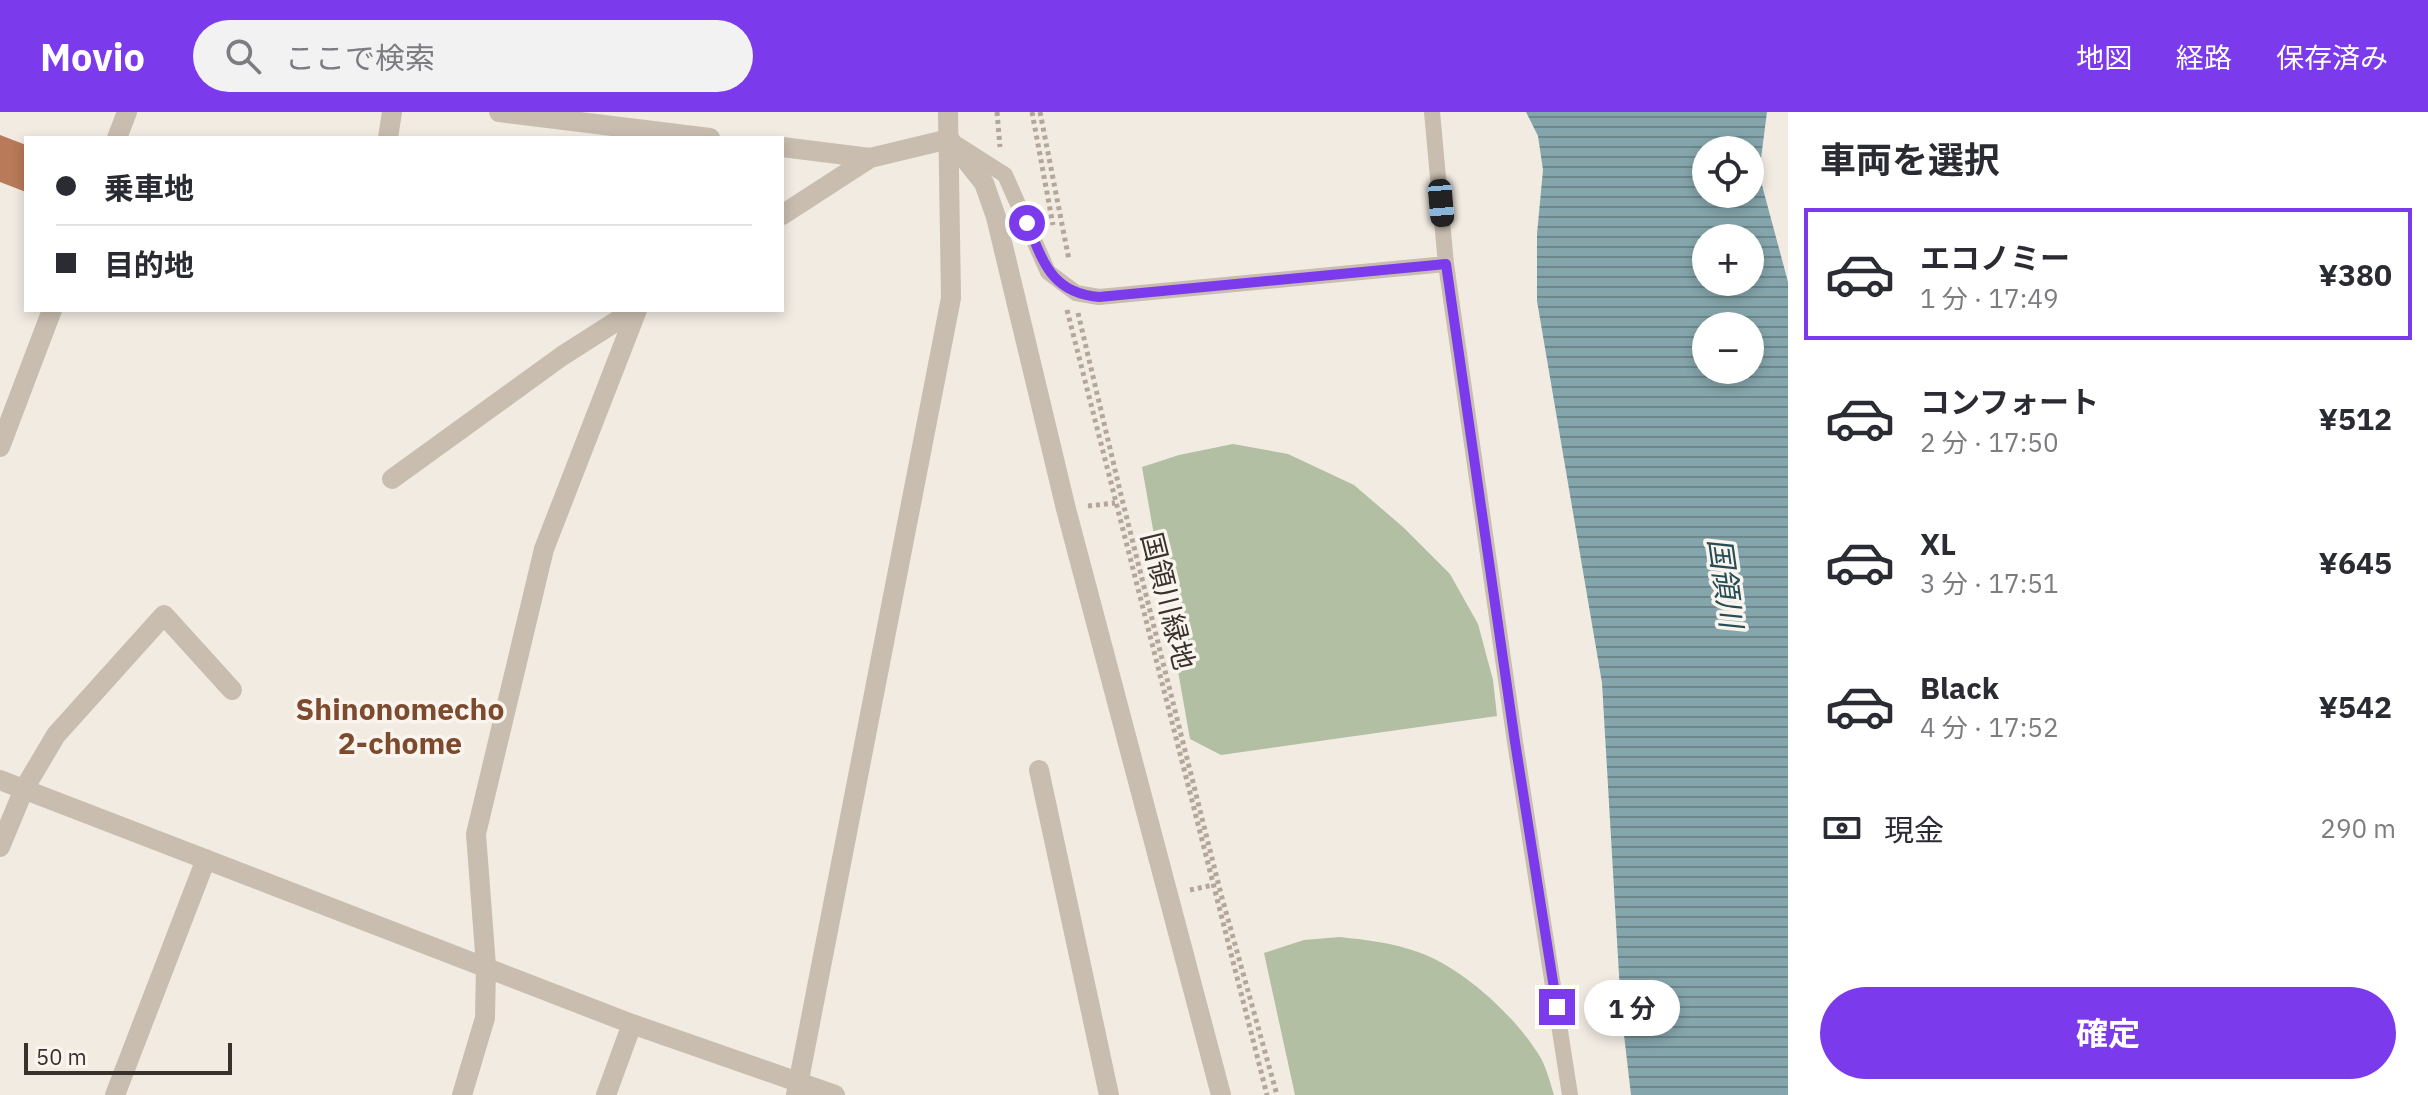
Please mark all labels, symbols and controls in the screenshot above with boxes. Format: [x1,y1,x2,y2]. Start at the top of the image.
search box [193,20,753,92]
text: Movio [40,32,145,81]
icon: search [221,34,265,78]
text: ここで検索 [285,38,435,77]
text: 地図 [2076,39,2132,76]
text: 経路 [2176,39,2232,76]
text: 保存済み [2276,39,2388,76]
map controls [1692,136,1764,384]
button: locate [1692,136,1764,208]
text: 車両を選択 [1820,136,2000,183]
text: 乗車地 [104,168,194,207]
car [1427,178,1455,228]
route start [1009,205,1045,241]
button: + [1692,224,1764,296]
icon: car [1824,238,1896,310]
text: エコノミー [1920,238,2070,277]
text: 目的地 [104,245,194,284]
text: ¥380 [2319,255,2392,294]
text: 1 分 · 17:49 [1920,281,2058,315]
button: − [1692,312,1764,384]
icon: car [1824,382,1896,454]
text: コンフォート [1920,382,2099,421]
text: ¥512 [2319,399,2392,438]
text: 2 分 · 17:50 [1920,425,2058,459]
text: XL [1920,524,1956,563]
icon: car [1824,526,1896,598]
street label: 国領川緑地 [1134,528,1203,673]
water label: 国領川 [1701,536,1752,633]
text: ¥645 [2319,543,2392,582]
text: 3 分 · 17:51 [1920,566,2058,600]
text: Black [1920,668,1999,707]
icon: car [1824,670,1896,742]
text: ¥542 [2319,687,2392,726]
district label: Shinonomecho 2-chome [296,689,504,762]
text: 4 分 · 17:52 [1920,710,2058,744]
icon: cash [1820,806,1864,850]
text: 現金 [1884,810,1944,849]
text: 290 m [2320,811,2396,845]
callout: 1 分 [1585,979,1681,1035]
button: 確定 [1820,987,2396,1079]
route end [1539,989,1575,1025]
text: 1 分 [1608,991,1656,1025]
scale bar [24,1039,232,1075]
text: 50 m [36,1042,87,1071]

